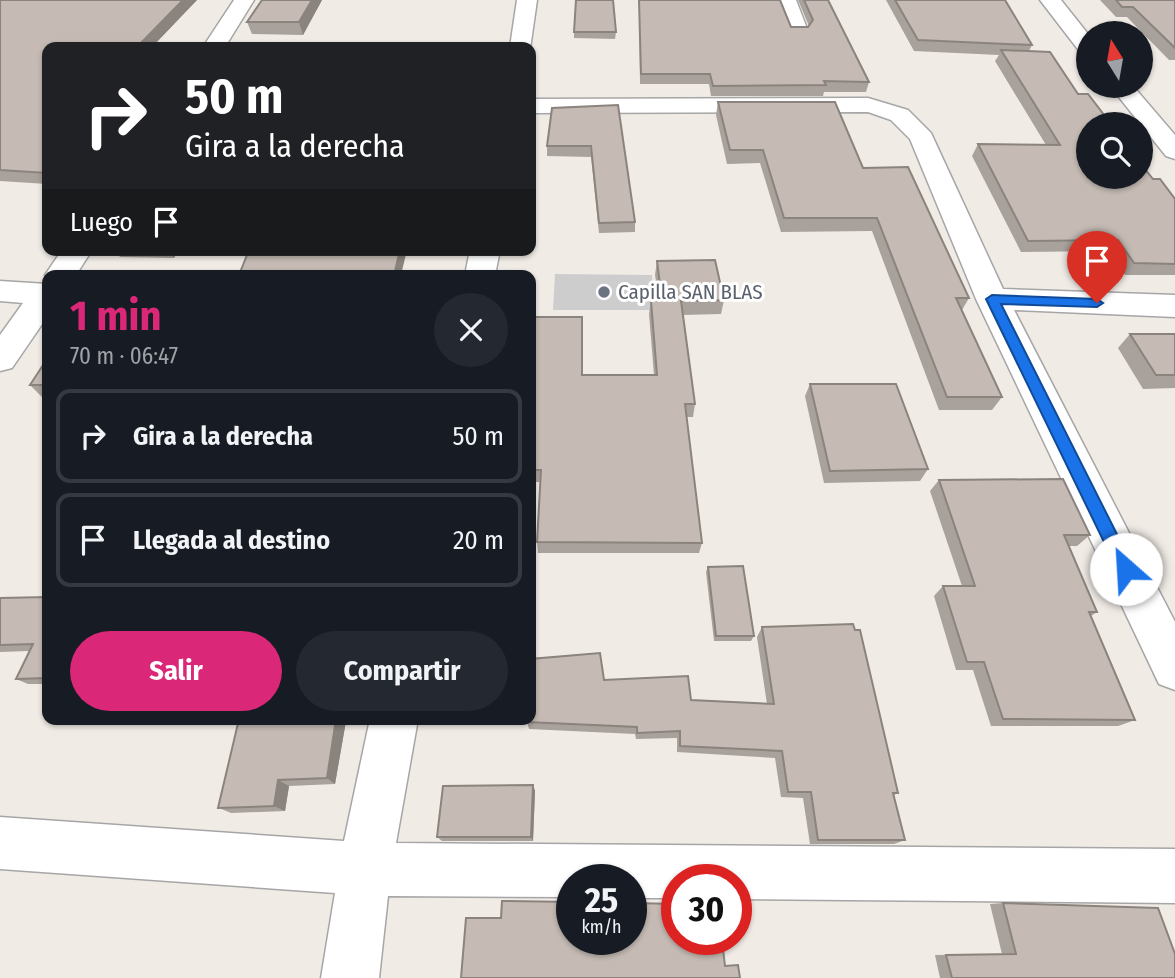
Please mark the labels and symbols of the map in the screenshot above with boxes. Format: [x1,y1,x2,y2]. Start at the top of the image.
north arrow [1076,21,1153,98]
pin [1067,231,1127,303]
place label: Capilla SAN BLAS [618,279,763,305]
marker: Capilla SAN BLAS [596,284,612,300]
position arrow [1089,532,1163,606]
speed limit sign: 30 [661,864,752,955]

